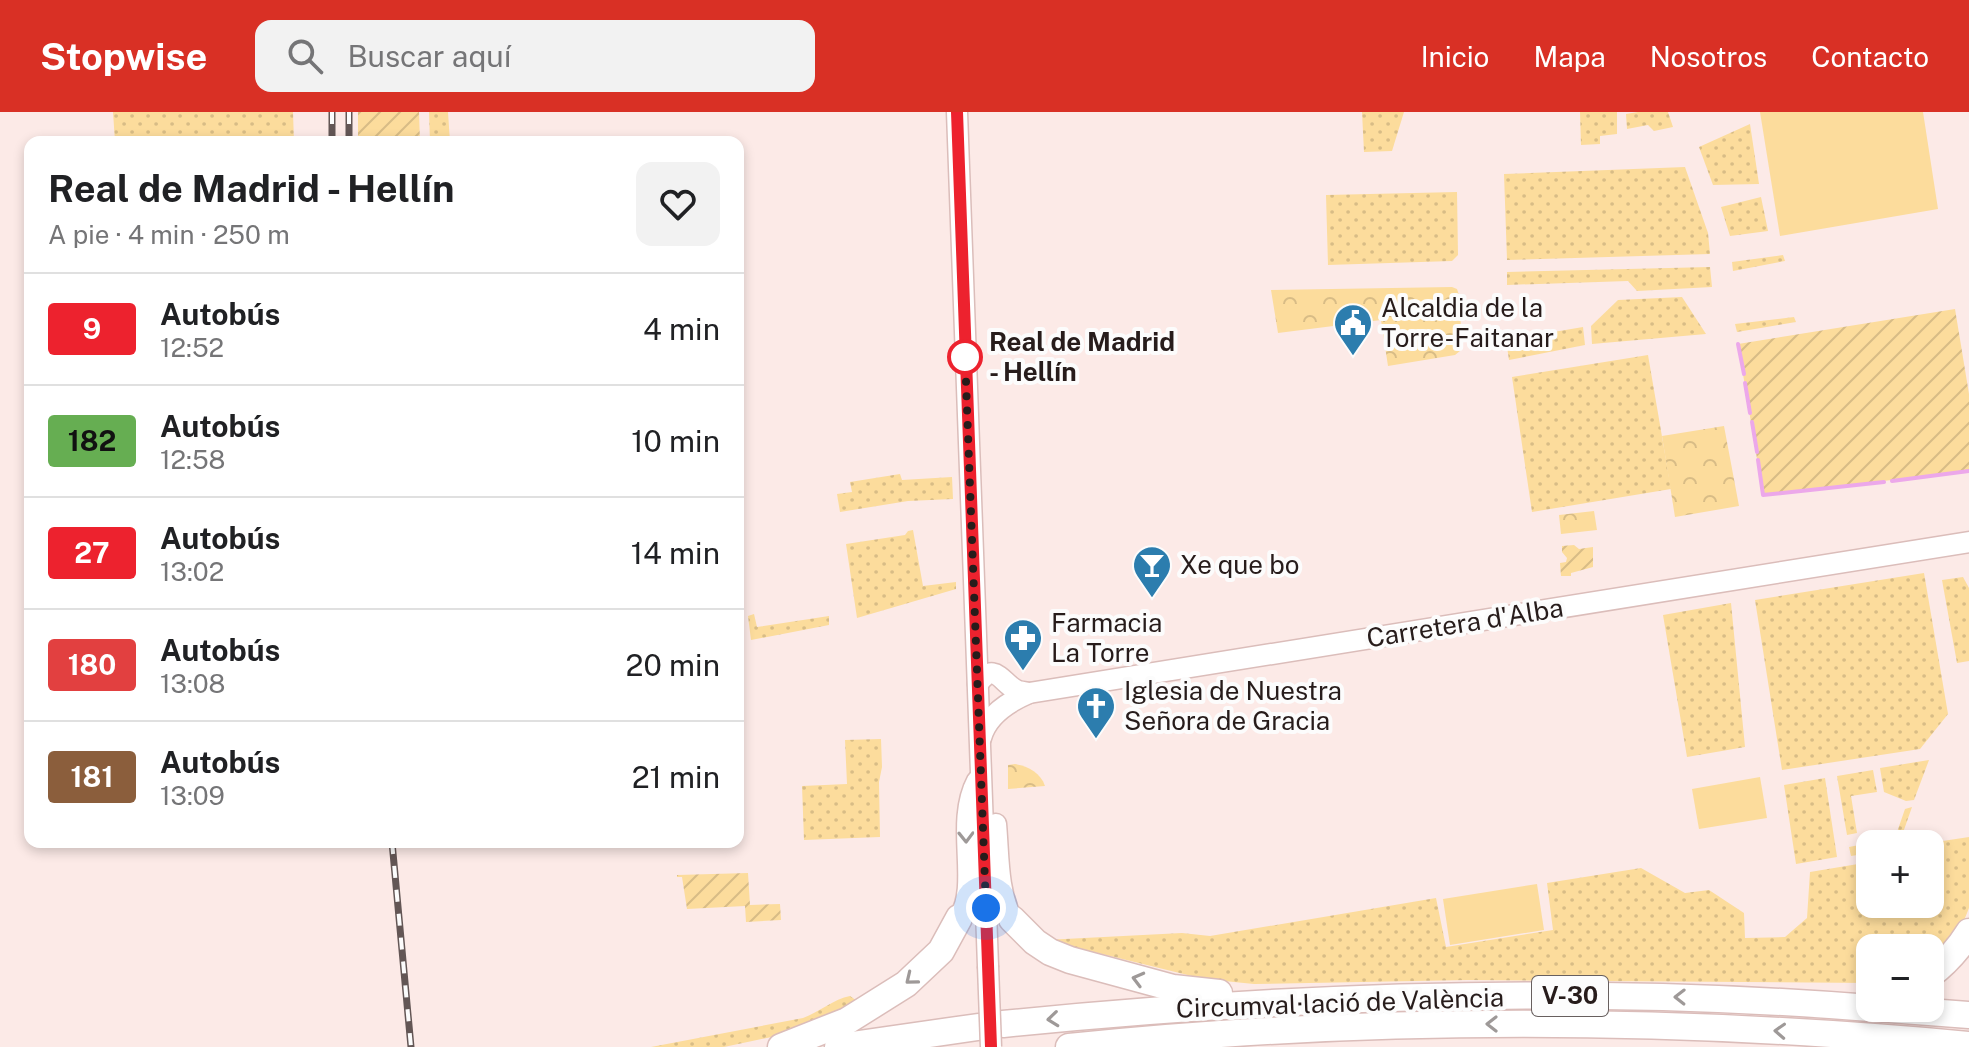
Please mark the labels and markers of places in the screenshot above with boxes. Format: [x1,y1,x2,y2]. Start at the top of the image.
place label: Alcaldia de la Torre-Faitanar [1381,292,1554,353]
public building icon: Alcaldia de la Torre-Faitanar [1332,302,1374,357]
place label: Real de Madrid - Hellín [989,326,1175,387]
marker: Real de Madrid - Hellín [948,340,982,374]
bar icon: Xe que bo [1131,544,1173,599]
place label: Xe que bo [1180,549,1299,580]
place label: Farmacia La Torre [1051,607,1162,668]
pharmacy icon: Farmacia La Torre [1002,617,1044,672]
place label: Iglesia de Nuestra Señora de Gracia [1124,675,1342,736]
church icon: Iglesia de Nuestra Señora de Gracia [1075,685,1117,740]

